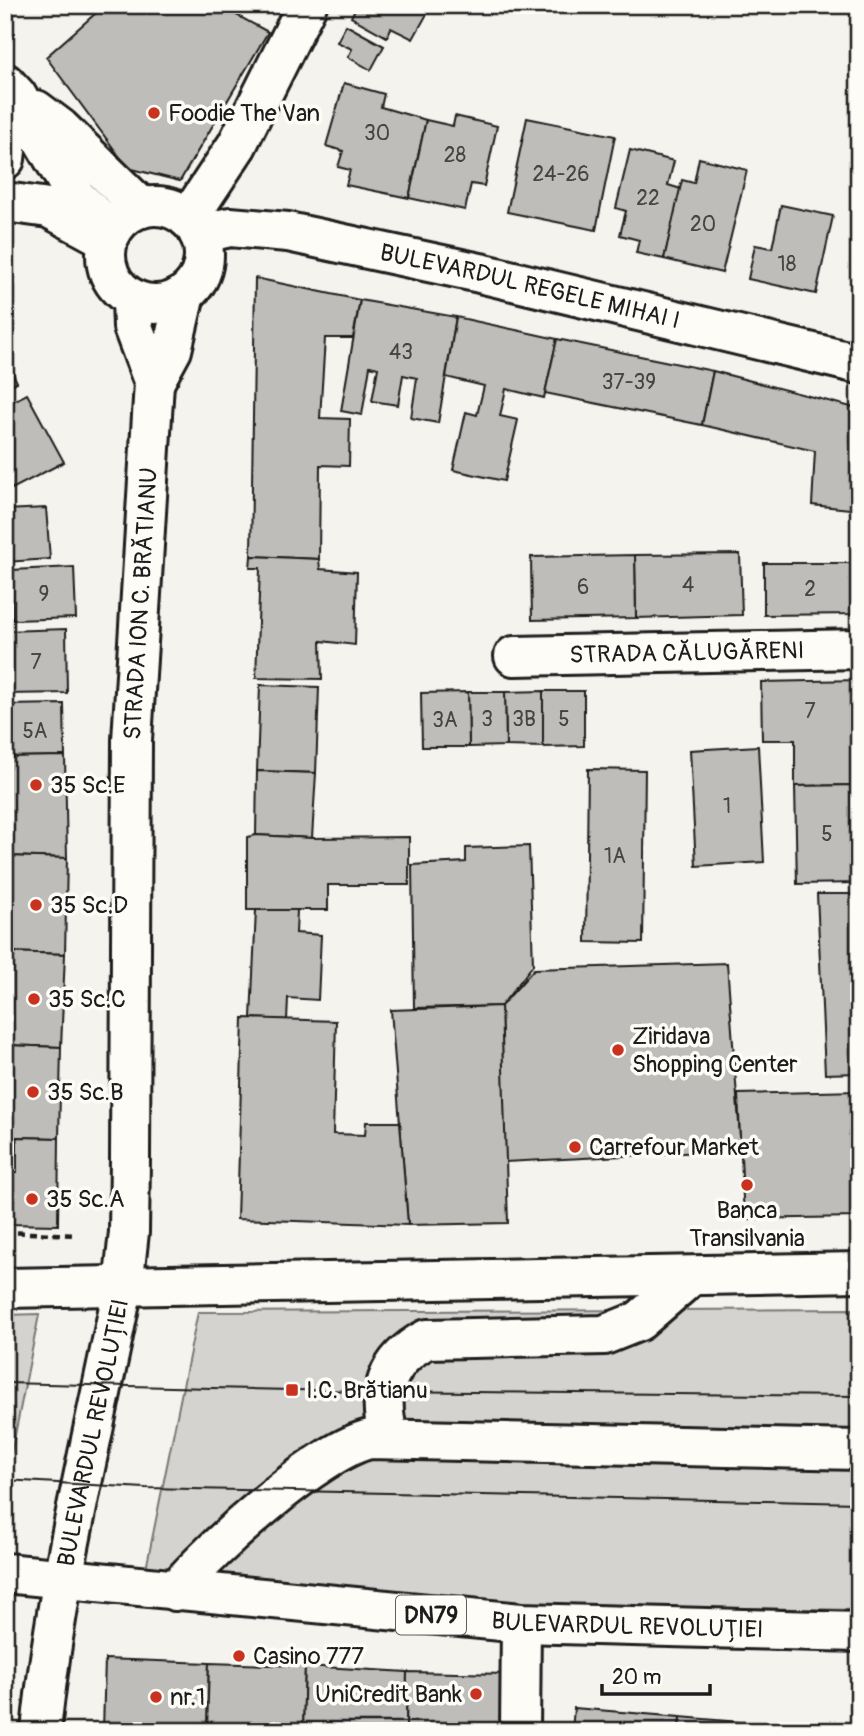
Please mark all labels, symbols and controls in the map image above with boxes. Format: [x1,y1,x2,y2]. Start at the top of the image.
place label: Foodie The Van [168,99,320,128]
marker: Foodie The Van [146,105,162,121]
house number: 30 [364,120,390,147]
house number: 28 [444,142,466,169]
house number: 24-26 [533,161,589,188]
house number: 22 [636,185,660,212]
house number: 20 [690,211,716,238]
street label: BULEVARDUL REGELE MIHAI I [377,238,683,335]
house number: 18 [778,251,796,278]
house number: 43 [389,339,413,366]
house number: 37-39 [602,369,656,396]
street label: STRADA ION C. BRĂTIANU [118,467,164,741]
house number: 4 [682,572,694,599]
house number: 6 [577,574,589,601]
house number: 2 [804,576,816,603]
house number: 9 [39,581,49,608]
street label: STRADA CĂLUGĂRENI [569,636,805,670]
house number: 7 [30,649,42,676]
house number: 7 [804,698,816,725]
house number: 3 [481,706,493,733]
house number: 3B [512,706,536,733]
house number: 5 [558,706,570,733]
house number: 3A [432,707,458,734]
house number: 5A [22,718,48,745]
place label: 35 Sc.E [50,771,126,800]
marker: 35 Sc.E [28,777,44,793]
house number: 1 [723,793,731,820]
house number: 5 [821,821,833,848]
house number: 1A [604,843,626,870]
place label: 35 Sc.D [50,891,128,920]
marker: 35 Sc.D [28,897,44,913]
place label: 35 Sc.C [48,985,126,1014]
marker: 35 Sc.C [26,991,42,1007]
place label: Ziridava Shopping Center [632,1022,798,1079]
marker: Ziridava Shopping Center [610,1042,626,1058]
place label: 35 Sc.B [47,1078,124,1107]
marker: 35 Sc.B [25,1084,41,1100]
place label: Carrefour Market [589,1133,759,1162]
marker: Carrefour Market [567,1139,583,1155]
marker: Banca Transilvania [739,1177,755,1193]
place label: 35 Sc.A [46,1185,125,1214]
marker: 35 Sc.A [24,1191,40,1207]
place label: Banca Transilvania [689,1196,805,1253]
street label: BULEVARDUL REVOLUȚIEI [52,1297,135,1569]
place label: I.C. Brătianu [306,1376,428,1405]
marker: I.C. Brătianu [284,1382,300,1398]
road number: DN79 [396,1596,466,1634]
street label: BULEVARDUL REVOLUȚIEI [490,1606,764,1644]
place label: Casino 777 [253,1642,364,1671]
marker: Casino 777 [231,1648,247,1664]
scale bar [602,1652,710,1696]
text: 20 m [612,1664,661,1691]
place label: UniCredit Bank [315,1680,462,1709]
place label: nr.1 [170,1683,205,1712]
marker: UniCredit Bank [468,1686,484,1702]
marker: nr.1 [148,1689,164,1705]

